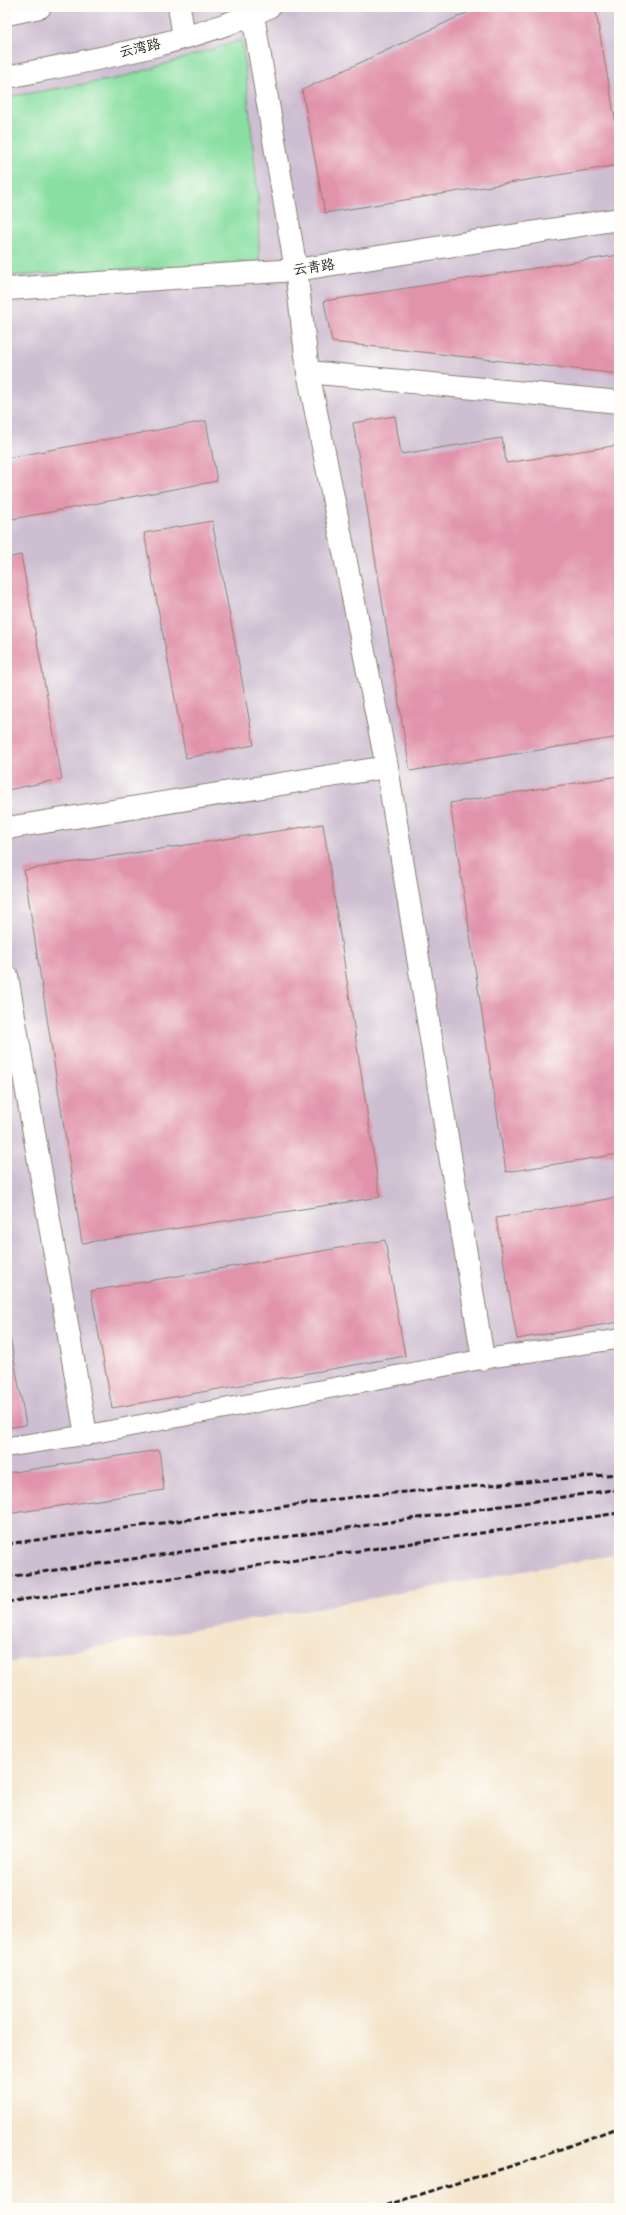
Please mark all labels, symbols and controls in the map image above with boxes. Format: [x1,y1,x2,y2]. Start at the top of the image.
street label: 云湾路 [118,35,162,61]
street label: 云青路 [292,256,336,278]

